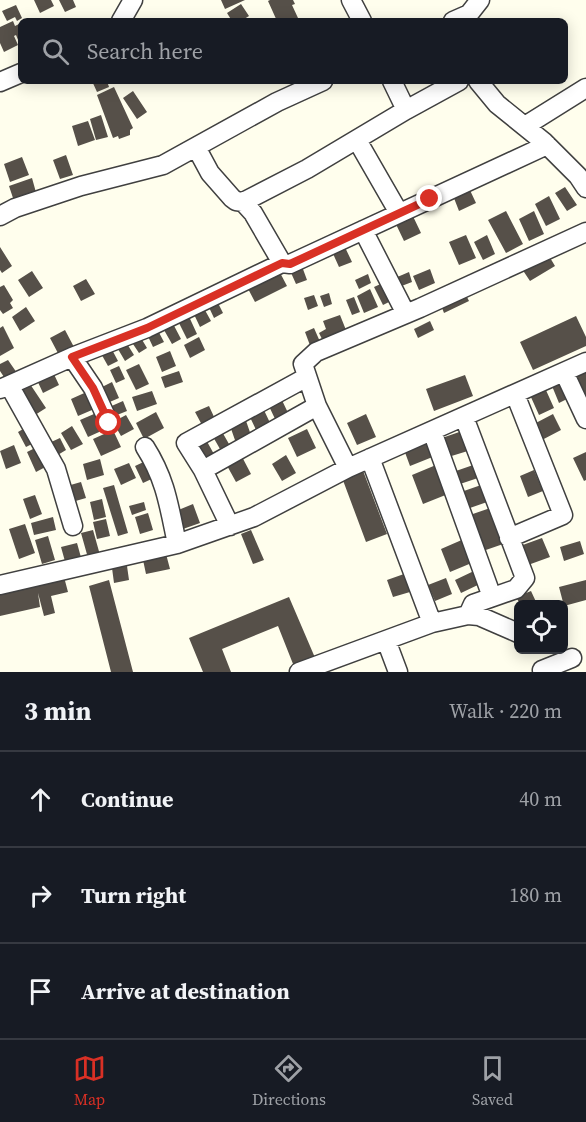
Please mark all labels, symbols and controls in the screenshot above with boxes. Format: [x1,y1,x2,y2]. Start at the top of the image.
search box [18,18,568,84]
icon: search [39,35,72,68]
text: Search here [87,36,203,66]
route end [416,185,442,211]
route start [95,409,121,435]
map controls [514,600,568,654]
button: locate [514,600,568,654]
text: 3 min [24,693,91,729]
text: Walk · 220 m [449,697,562,725]
icon: ahead [24,783,57,816]
text: Continue [81,784,174,814]
text: 40 m [519,785,562,813]
icon: right [24,879,57,912]
text: Turn right [81,880,186,910]
text: 180 m [509,881,562,909]
icon: arrive [24,975,57,1008]
text: Arrive at destination [81,976,290,1006]
tab: Map [73,1052,106,1110]
tab: Directions [252,1052,326,1110]
tab: Saved [472,1052,513,1110]

